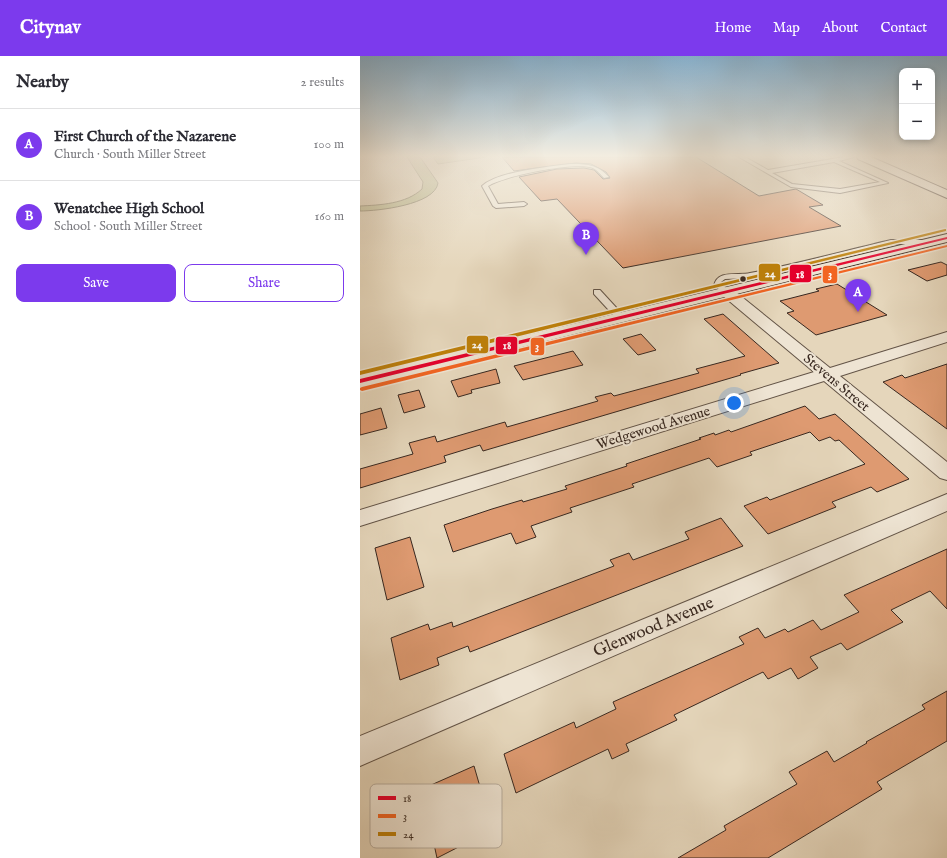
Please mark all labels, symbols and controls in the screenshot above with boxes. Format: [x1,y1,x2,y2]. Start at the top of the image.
text: Citynav [20,16,81,40]
text: Home [715,19,751,37]
text: Map [773,19,800,37]
text: About [822,19,858,37]
text: Contact [880,19,927,37]
map controls [899,68,935,140]
button: + [899,68,935,104]
text: Nearby [16,72,69,93]
text: 2 results [300,74,344,91]
button: − [899,104,935,140]
text: First Church of the Nazarene [54,127,236,146]
text: A [25,136,33,153]
text: 100 m [314,136,344,153]
text: Church · South Miller Street [54,146,206,163]
text: Wenatchee High School [54,199,204,218]
text: B [25,208,33,225]
text: 160 m [314,208,344,225]
text: School · South Miller Street [54,218,202,235]
pin: B [573,222,599,255]
line badge: 24 [758,263,781,282]
button: Save [16,264,176,302]
button: Share [184,264,344,302]
line badge: 18 [789,264,812,283]
line badge: 3 [822,265,838,284]
text: 24 [765,267,776,281]
text: 18 [796,268,804,282]
text: 3 [828,268,832,282]
unlabelled marker [738,274,748,284]
pin: A [845,279,871,312]
line badge: 24 [466,335,489,354]
line badge: 18 [495,336,518,355]
line badge: 3 [530,337,545,356]
text: 24 [472,338,483,352]
text: 18 [503,339,511,353]
text: 3 [535,340,539,354]
street label: Stevens Street [799,350,873,416]
your location [724,393,744,413]
street label: Wedgewood Avenue [594,402,713,454]
street label: Glenwood Avenue [590,592,717,662]
legend [370,784,502,848]
text: 18 [403,792,411,806]
text: 3 [403,810,407,824]
text: 24 [403,828,414,842]

